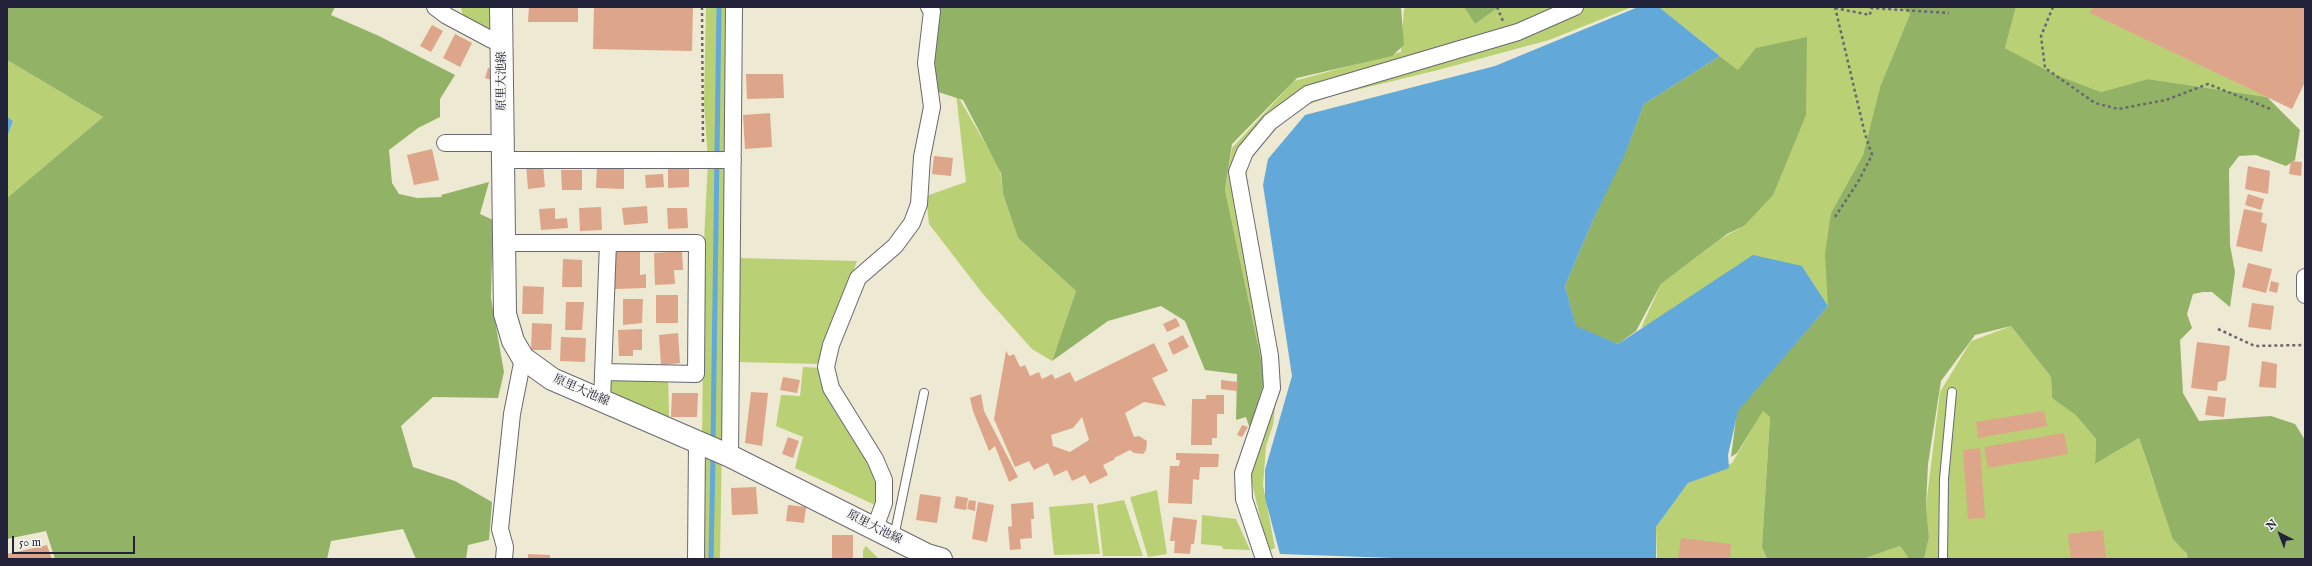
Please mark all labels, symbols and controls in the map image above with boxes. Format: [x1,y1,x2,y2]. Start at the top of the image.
street label: 原里大池線 [496,51,510,111]
street label: 原里大池線 [551,372,611,410]
street label: 原里大池線 [844,508,904,548]
north arrow [2260,514,2300,554]
text: N [2264,517,2280,533]
scale bar [14,528,137,554]
text: 50 m [19,535,41,550]

